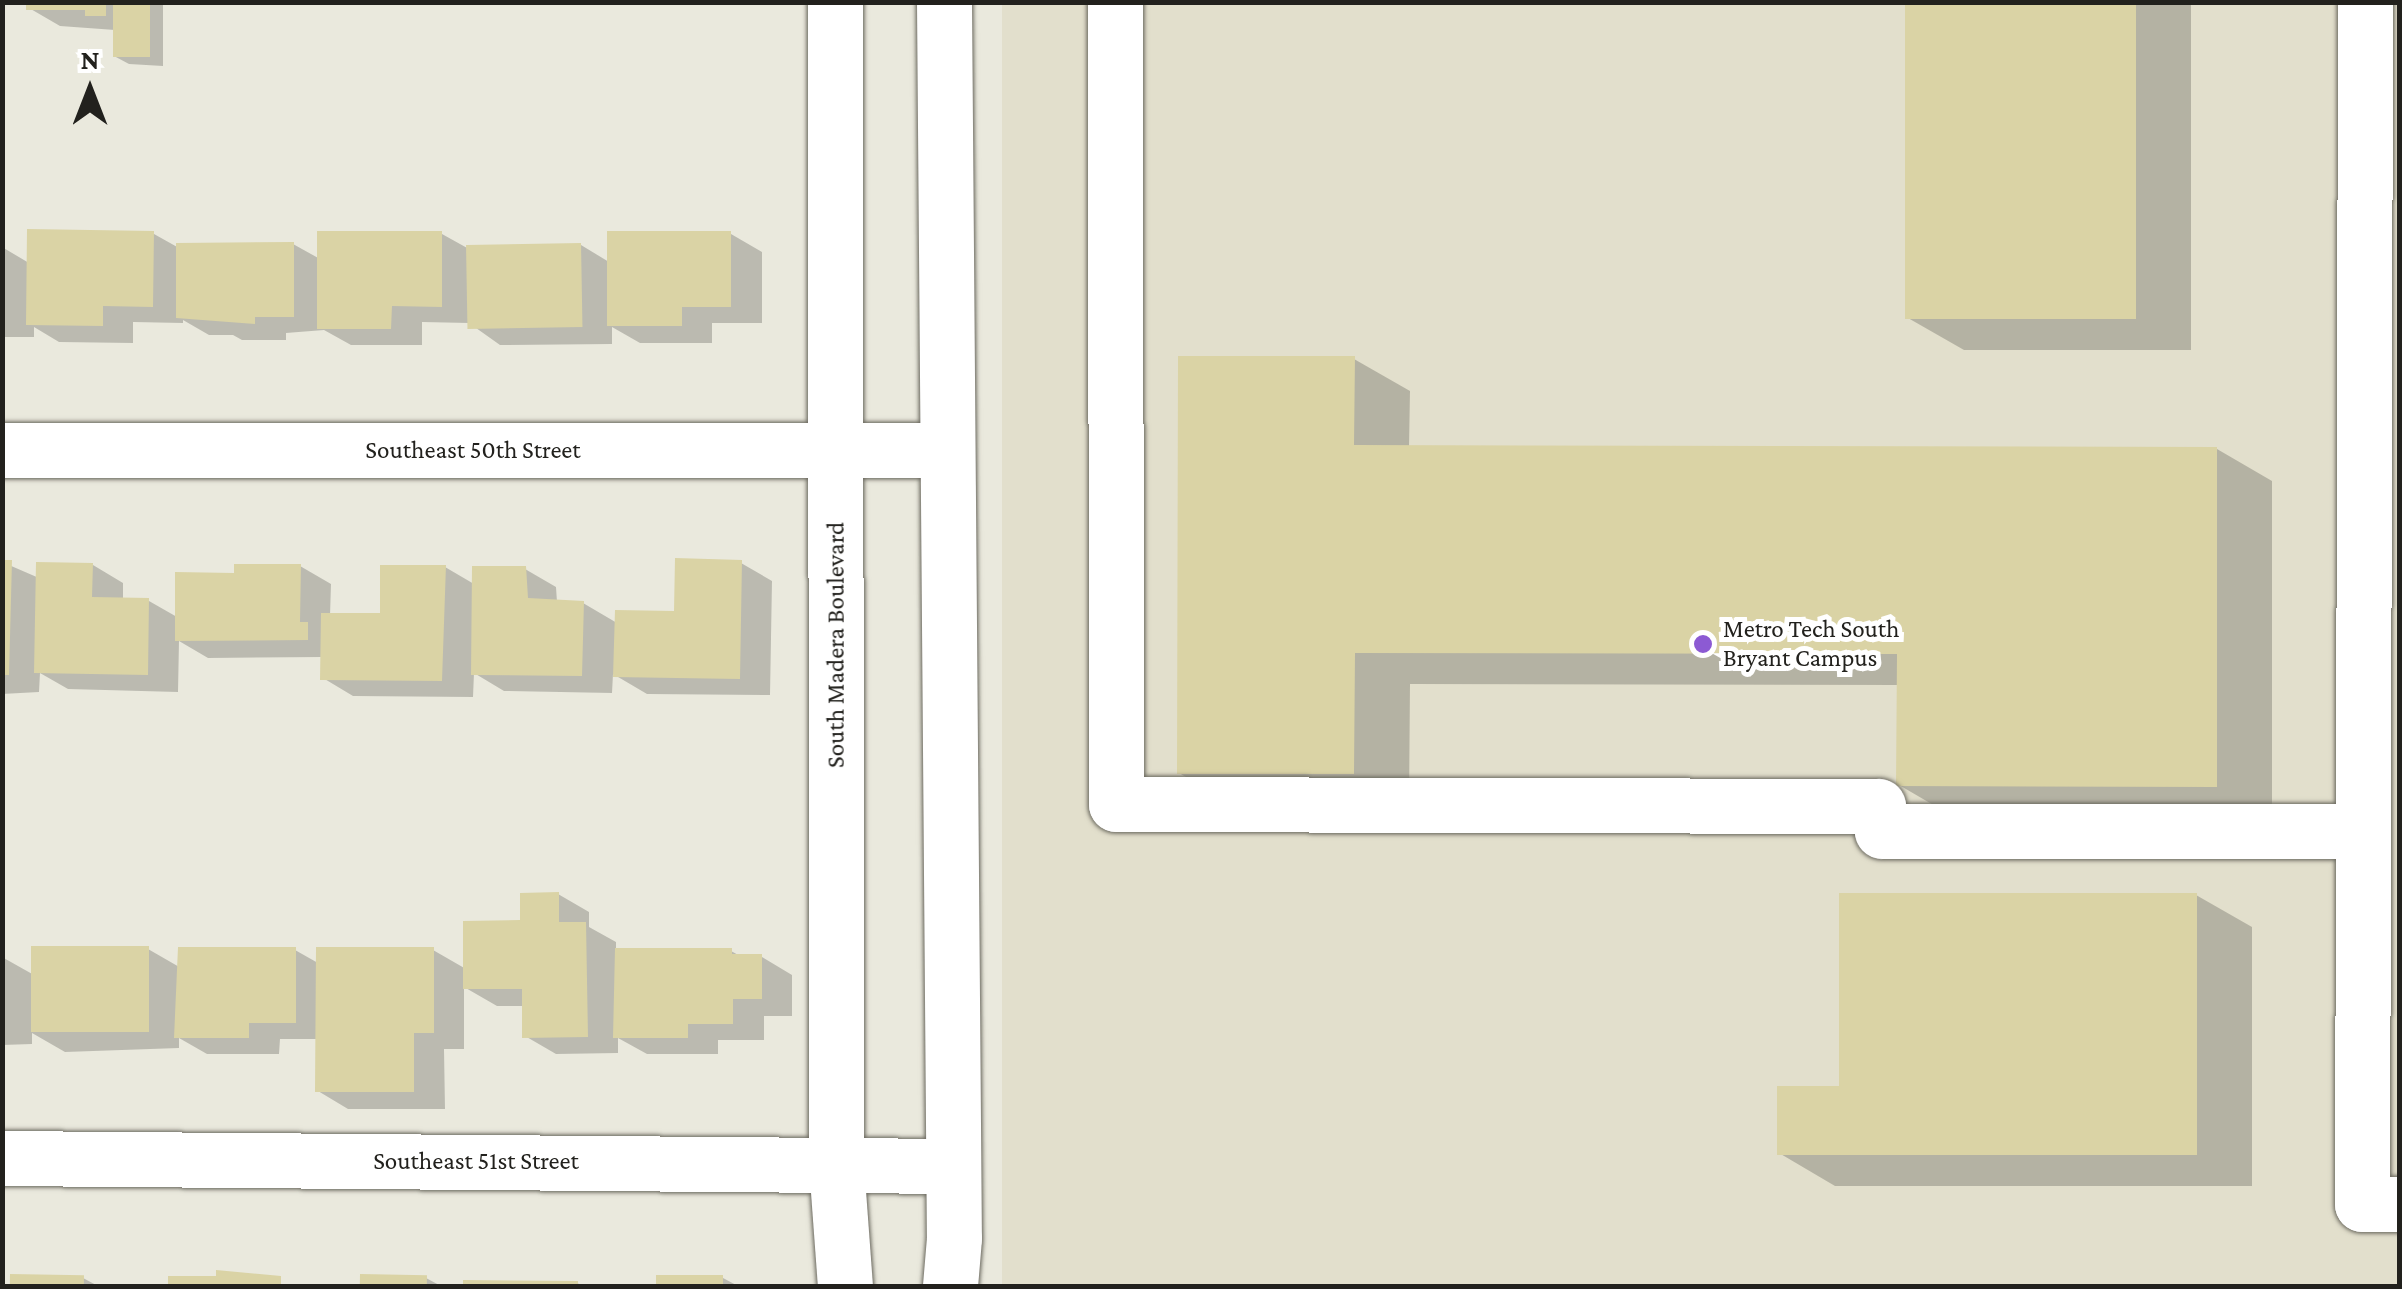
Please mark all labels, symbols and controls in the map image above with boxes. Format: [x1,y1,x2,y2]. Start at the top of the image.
north arrow [40,40,140,140]
text: N [80,44,100,75]
street label: Southeast 50th Street [365,435,581,465]
street label: South Madera Boulevard [821,522,851,768]
place label: Metro Tech South Bryant Campus [1723,615,1899,674]
marker: Metro Tech South Bryant Campus [1692,633,1714,655]
street label: Southeast 51st Street [373,1146,579,1176]

